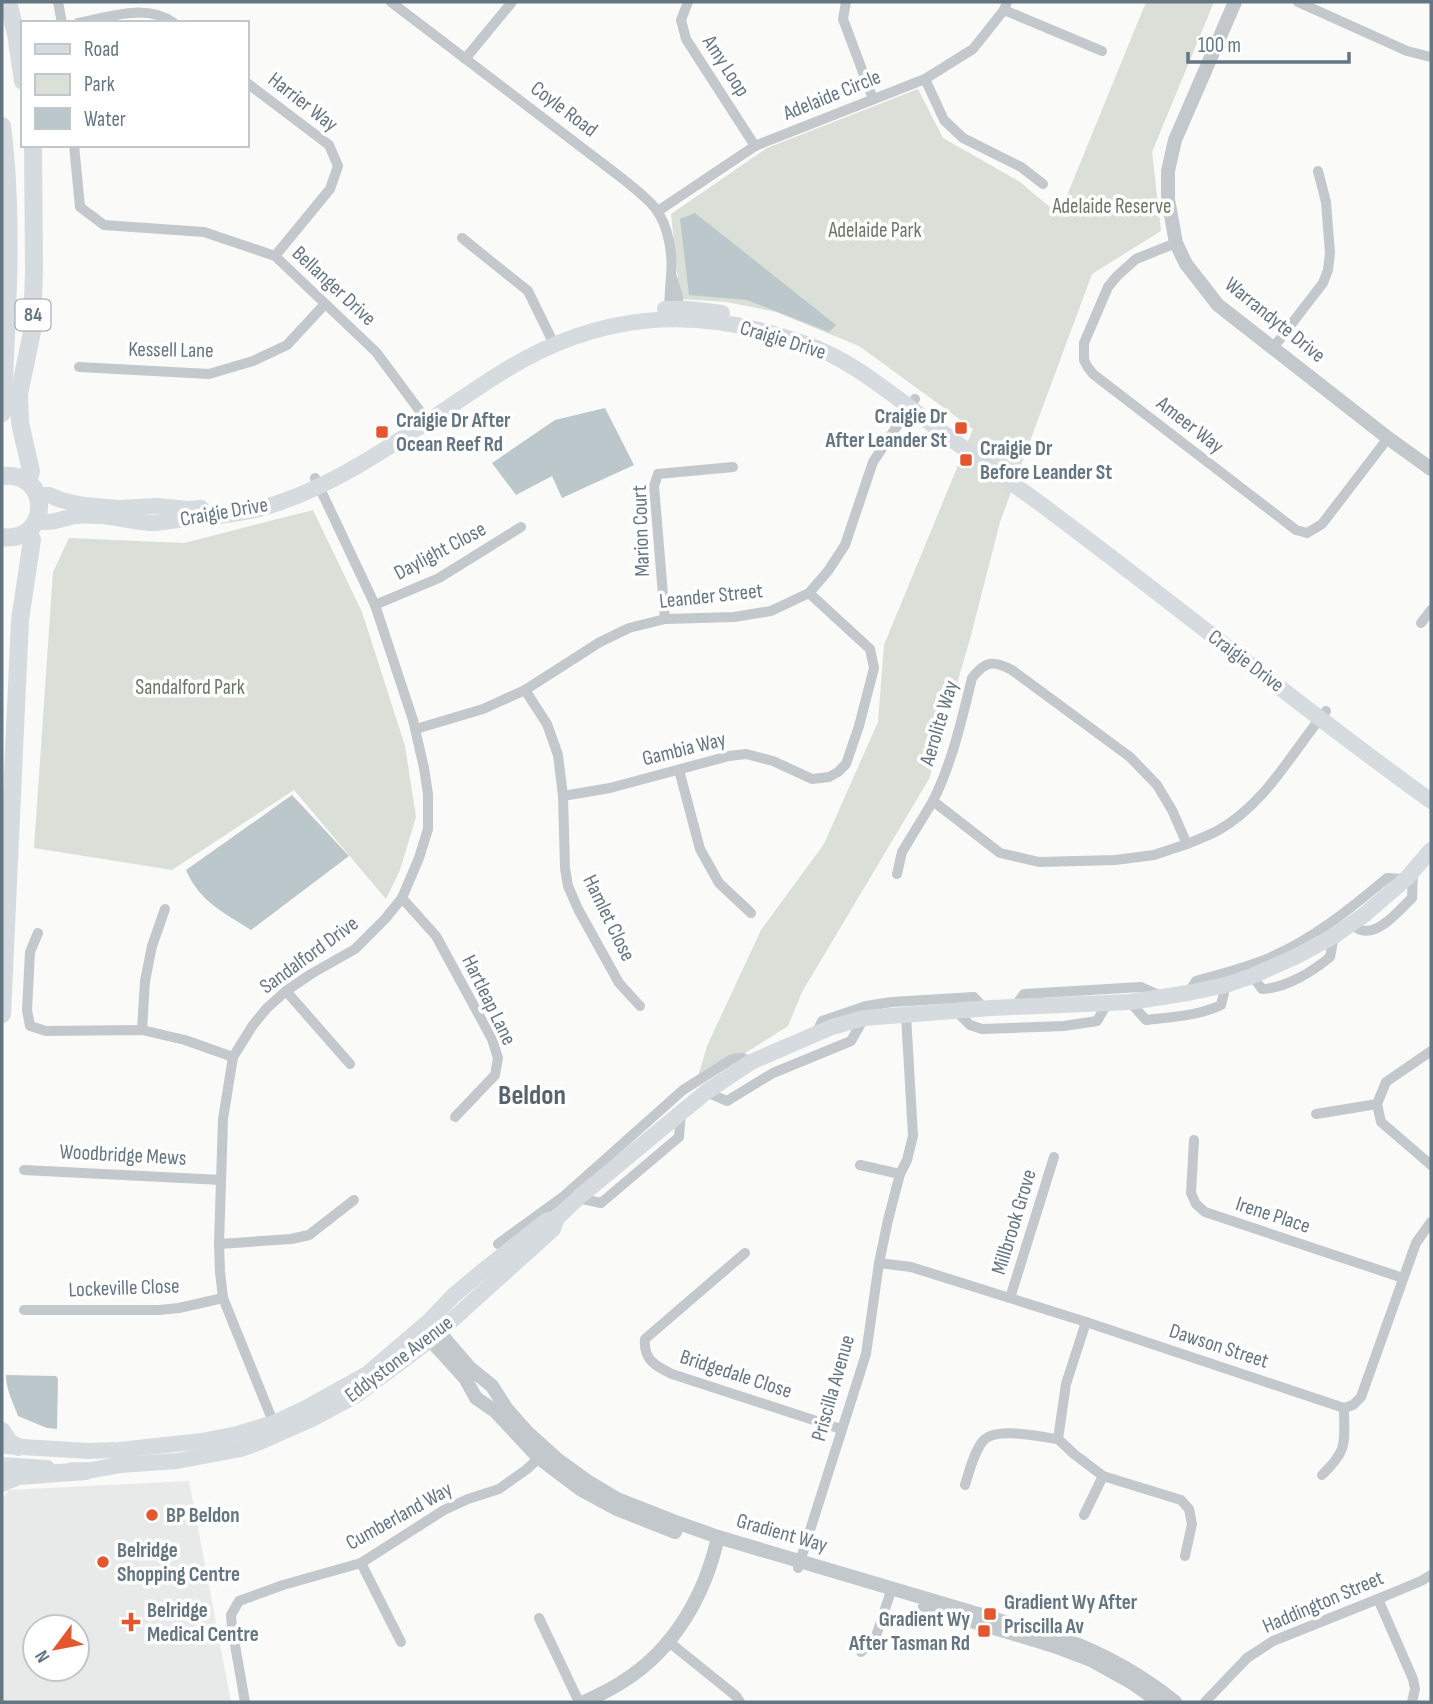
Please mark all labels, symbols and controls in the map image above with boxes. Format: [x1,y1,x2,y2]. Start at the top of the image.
legend [21,21,248,147]
scale bar [1188,21,1349,65]
street label: Amy Loop [696,30,755,101]
text: 100 m [1198,33,1241,58]
text: Road [84,37,119,62]
street label: Adelaide Circle [779,64,884,126]
street label: Harrier Way [263,67,343,137]
text: Park [84,72,115,97]
street label: Coyle Road [526,76,602,142]
text: Water [84,107,126,132]
park label: Adelaide Reserve [1052,194,1171,219]
park label: Adelaide Park [827,218,922,243]
street label: Bellanger Drive [287,241,381,331]
street label: Warrandyte Drive [1220,272,1330,368]
road number: 84 [16,300,50,330]
street label: Craigie Drive [737,315,829,365]
street label: Kessell Lane [128,337,214,363]
street label: Ameer Way [1151,390,1229,459]
place label: Craigie Dr After Leander St [825,404,948,453]
place label: Craigie Dr After Ocean Reef Rd [396,408,511,457]
marker: Craigie Dr After Leander St [953,420,969,436]
marker: Craigie Dr After Ocean Reef Rd [374,424,390,440]
place label: Craigie Dr Before Leander St [980,436,1112,485]
marker: Craigie Dr Before Leander St [958,452,974,468]
street label: Marion Court [627,485,655,577]
street label: Craigie Drive [178,492,270,532]
street label: Daylight Close [390,516,490,586]
street label: Leander Street [658,578,764,614]
street label: Craigie Drive [1203,624,1289,698]
park label: Sandalford Park [135,675,245,700]
street label: Aerolite Way [914,677,964,769]
street label: Gambia Way [640,727,728,771]
street label: Hamlet Close [577,871,641,965]
street label: Sandalford Drive [255,911,363,999]
street label: Hartleap Lane [456,951,522,1049]
district label: Beldon [498,1079,566,1112]
street label: Woodbridge Mews [59,1139,187,1171]
street label: Millbrook Grove [986,1166,1042,1278]
street label: Irene Place [1233,1191,1313,1239]
street label: Lockeville Close [68,1274,180,1302]
street label: Eddystone Avenue [340,1310,458,1408]
street label: Dawson Street [1166,1318,1272,1374]
street label: Priscilla Avenue [806,1332,860,1444]
street label: Bridgedale Close [677,1344,795,1404]
street label: Cumberland Way [341,1477,457,1555]
place label: BP Beldon [166,1503,240,1528]
marker: BP Beldon [144,1507,160,1523]
street label: Gradient Way [734,1508,830,1558]
place label: Belridge Shopping Centre [117,1538,240,1587]
marker: Belridge Shopping Centre [95,1554,111,1570]
street label: Haddington Street [1259,1565,1387,1639]
place label: Gradient Wy After Priscilla Av [1004,1590,1138,1639]
place label: Belridge Medical Centre [147,1598,259,1647]
marker: Gradient Wy After Priscilla Av [982,1606,998,1622]
place label: Gradient Wy After Tasman Rd [848,1607,970,1656]
marker: Belridge Medical Centre [121,1612,141,1632]
north arrow [21,1613,91,1683]
marker: Gradient Wy After Tasman Rd [976,1623,992,1639]
text: N [30,1646,55,1667]

